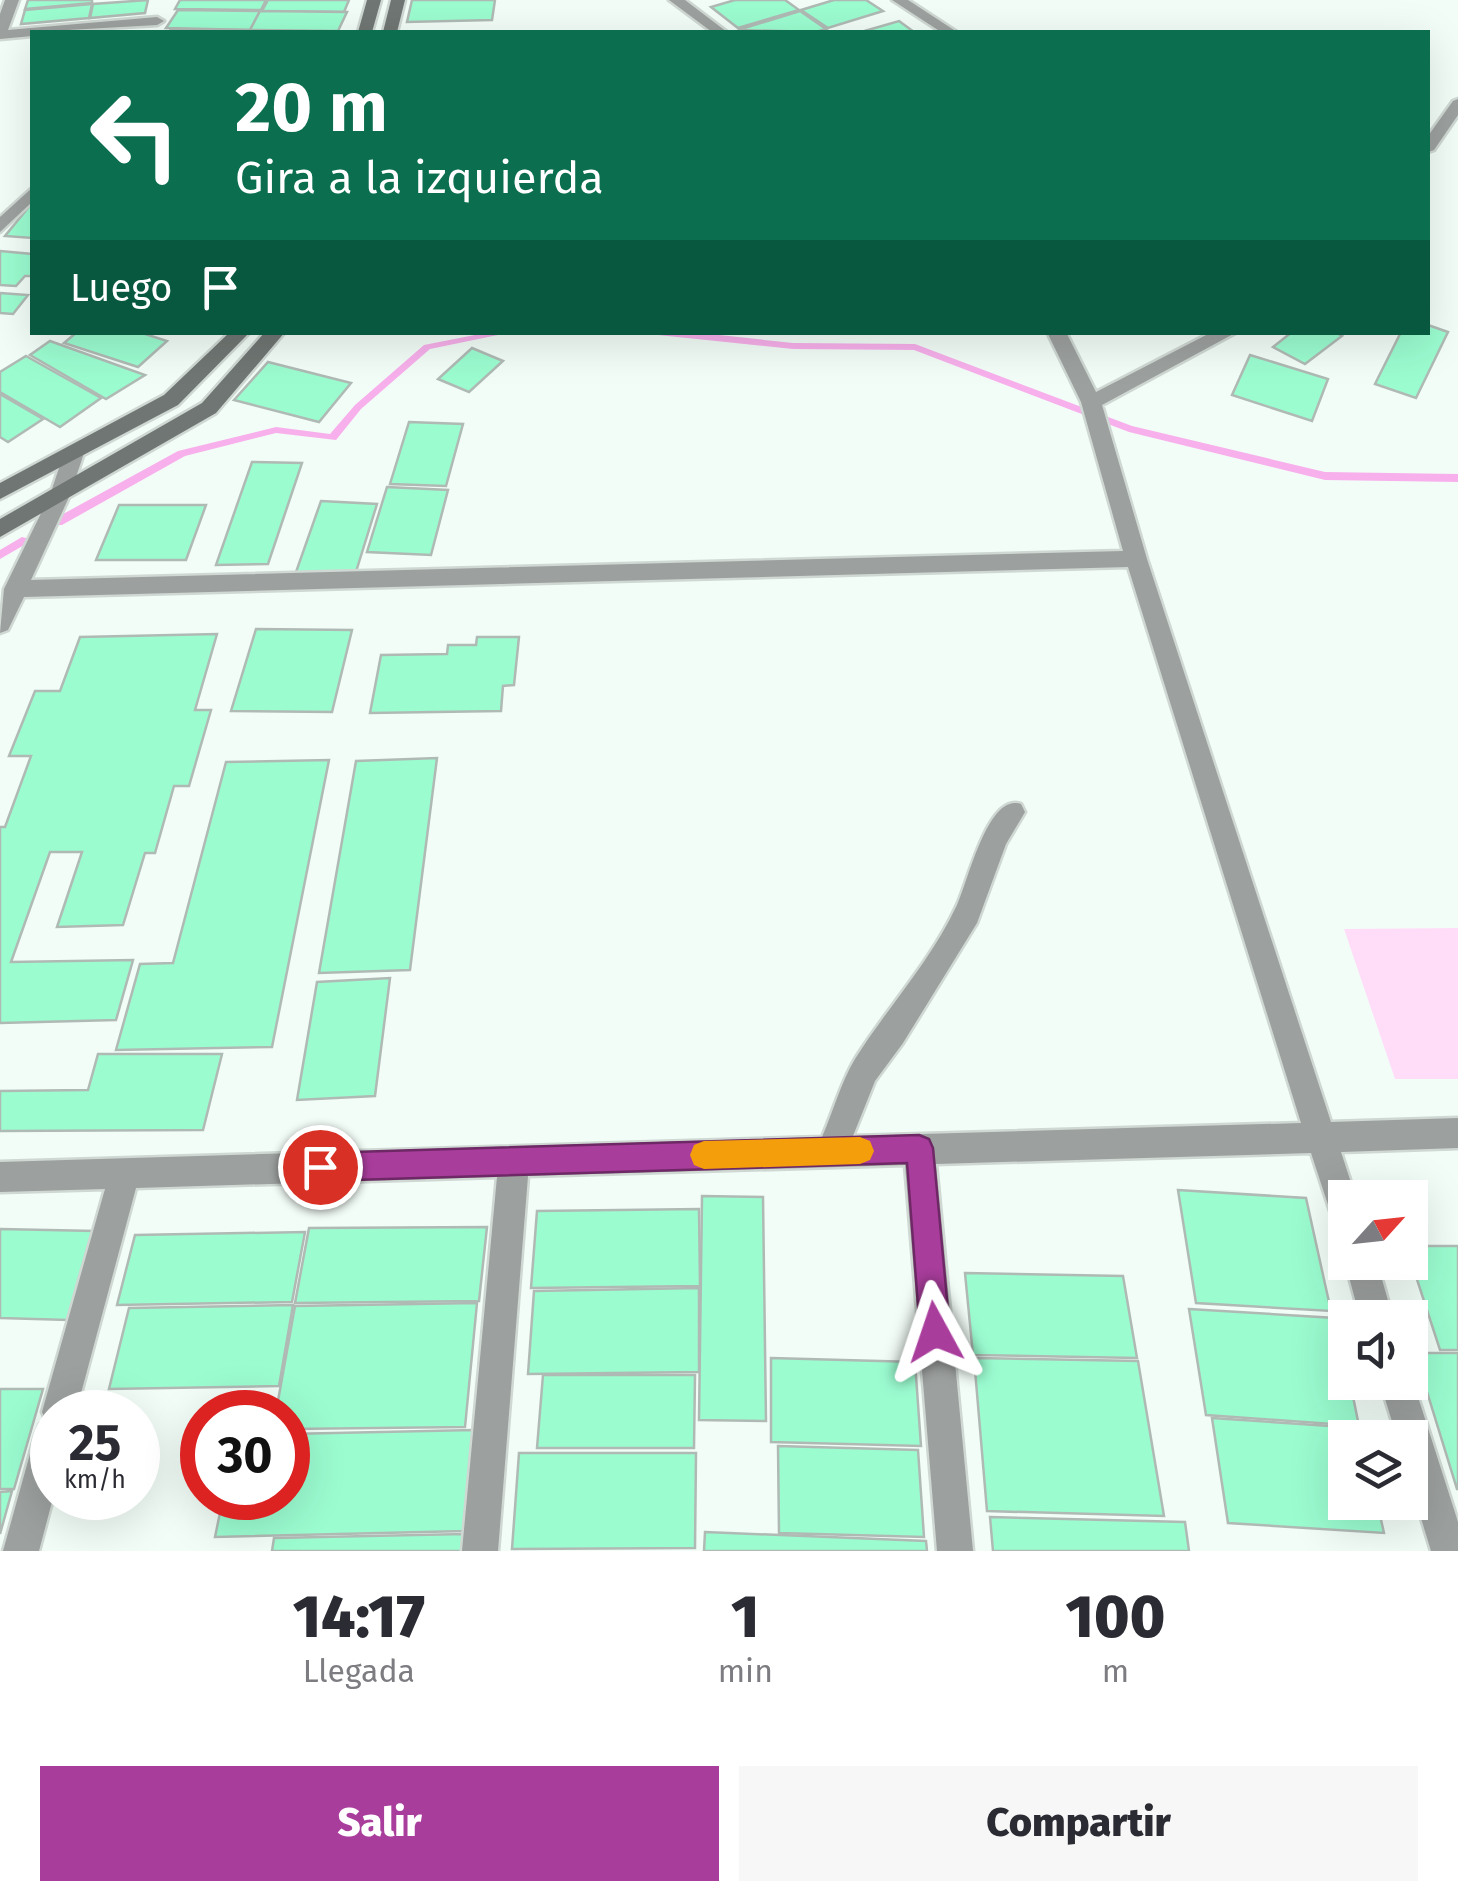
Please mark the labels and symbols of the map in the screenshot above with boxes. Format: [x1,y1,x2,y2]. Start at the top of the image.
pin [278,1125,363,1210]
north arrow [1328,1180,1428,1280]
position arrow [883,1280,987,1384]
speed limit sign: 30 [180,1390,310,1520]

